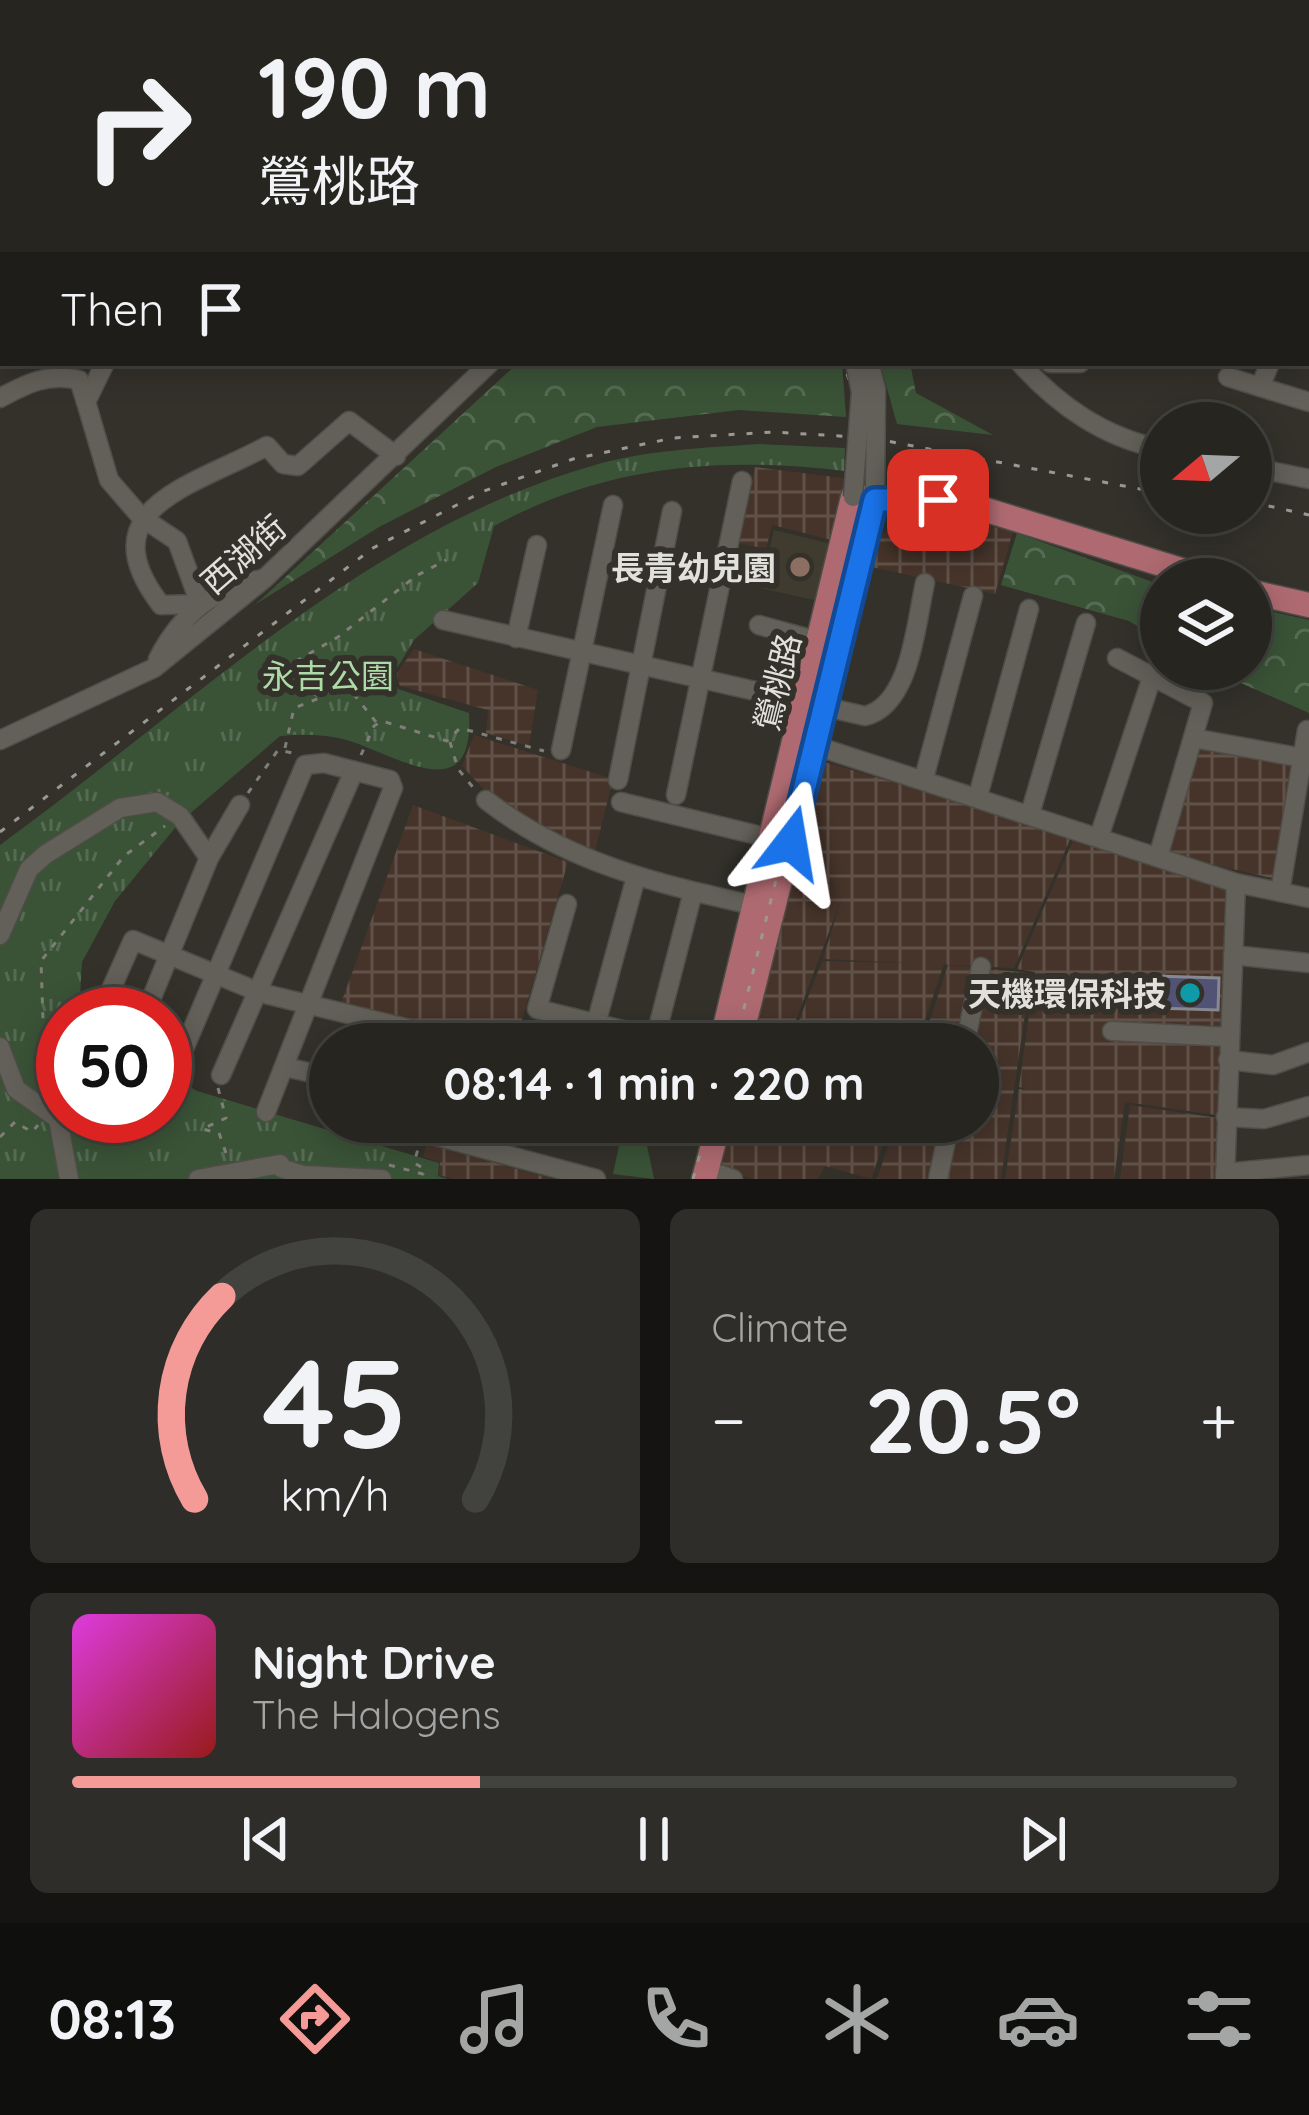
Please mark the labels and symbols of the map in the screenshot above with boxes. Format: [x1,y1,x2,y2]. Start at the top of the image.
north arrow [1140,402,1272,534]
pin [887,449,989,551]
street label: 西湖街 [192,506,294,602]
place label: 長青幼兒園 [611,547,776,588]
marker: 長青幼兒園 [787,554,813,580]
street label: 鶯桃路 [745,629,809,735]
park label: 永吉公園 [262,655,394,696]
position arrow [728,780,854,906]
place label: 天機環保科技 [968,973,1166,1014]
marker: 天機環保科技 [1177,980,1203,1006]
speed limit sign: 50 [36,987,192,1143]

